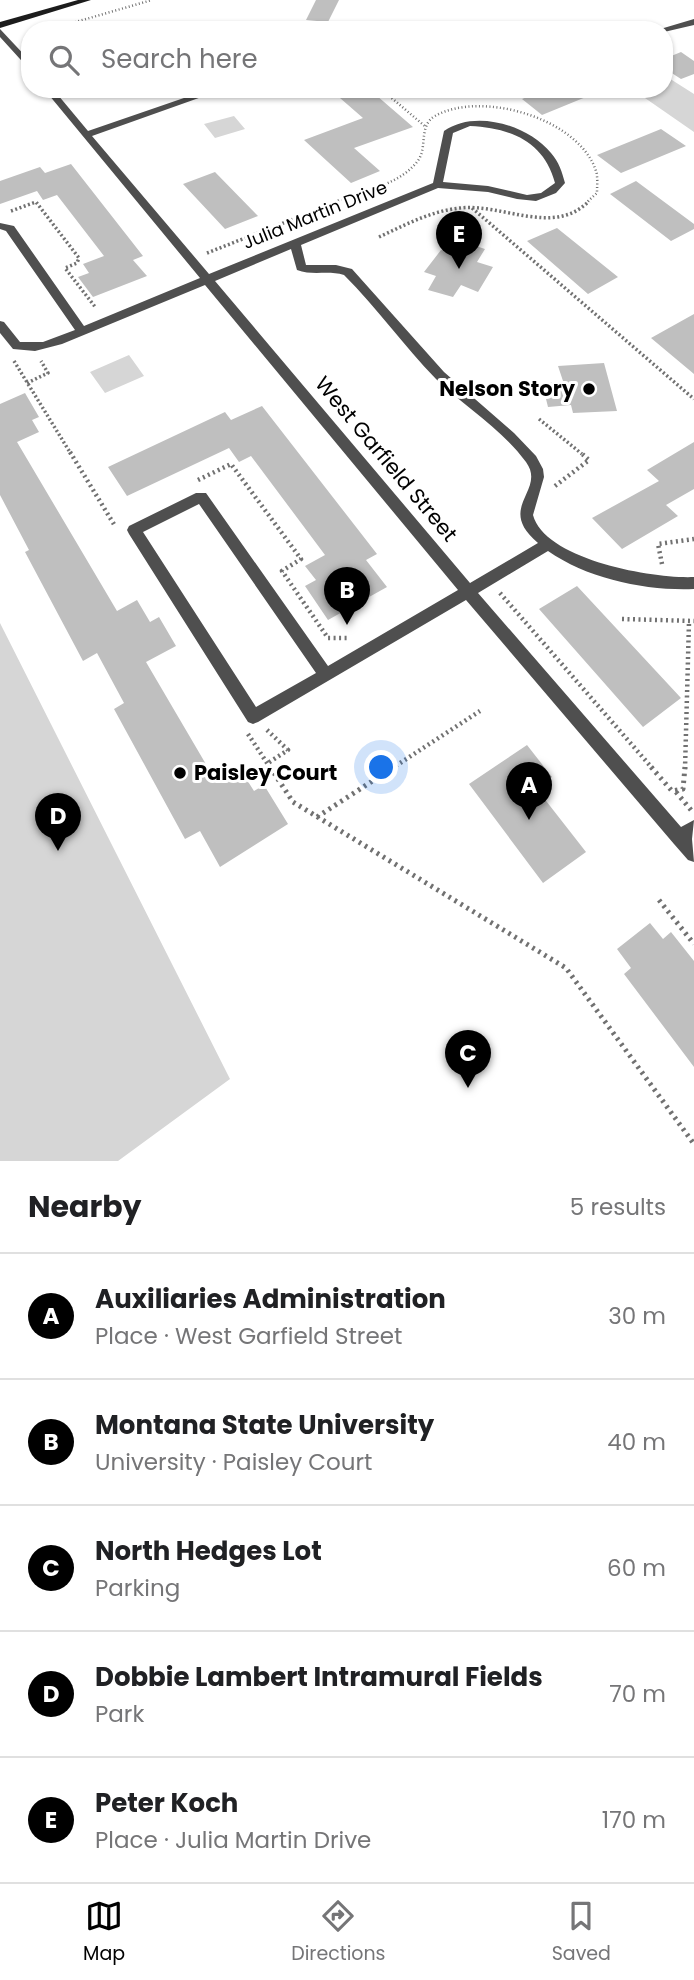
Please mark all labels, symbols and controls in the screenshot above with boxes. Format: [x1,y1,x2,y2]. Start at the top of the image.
search box [21,21,673,98]
icon: search [45,41,83,79]
text: Search here [101,41,258,77]
street label: Julia Martin Drive [239,174,391,255]
pin: E [436,211,482,269]
street label: West Garfield Street [309,370,464,548]
place label: Nelson Story [439,374,576,403]
marker: Nelson Story [581,381,597,397]
pin: B [324,567,370,625]
your location [364,750,398,784]
place label: Paisley Court [194,758,337,787]
pin: A [506,762,552,820]
marker: Paisley Court [172,765,188,781]
pin: D [35,793,81,851]
pin: C [445,1030,491,1088]
text: Nearby [28,1185,142,1228]
text: 5 results [570,1191,666,1223]
text: Auxiliaries Administration [95,1281,446,1317]
text: A [43,1300,59,1332]
text: 30 m [608,1300,666,1332]
text: Place · West Garfield Street [95,1320,402,1352]
text: Montana State University [95,1407,434,1443]
text: B [43,1426,59,1458]
text: 40 m [607,1426,666,1458]
text: University · Paisley Court [95,1446,372,1478]
text: North Hedges Lot [95,1533,322,1569]
text: C [42,1552,60,1584]
text: 60 m [607,1552,666,1584]
text: Parking [95,1572,180,1604]
text: Dobbie Lambert Intramural Fields [95,1659,543,1695]
text: D [43,1678,59,1710]
text: 70 m [609,1678,666,1710]
text: Park [95,1698,144,1730]
text: Peter Koch [95,1785,238,1821]
text: E [45,1804,57,1836]
text: 170 m [602,1804,666,1836]
text: Place · Julia Martin Drive [95,1824,371,1856]
tab: Map [83,1897,125,1968]
tab: Directions [291,1897,386,1968]
tab: Saved [552,1897,611,1968]

